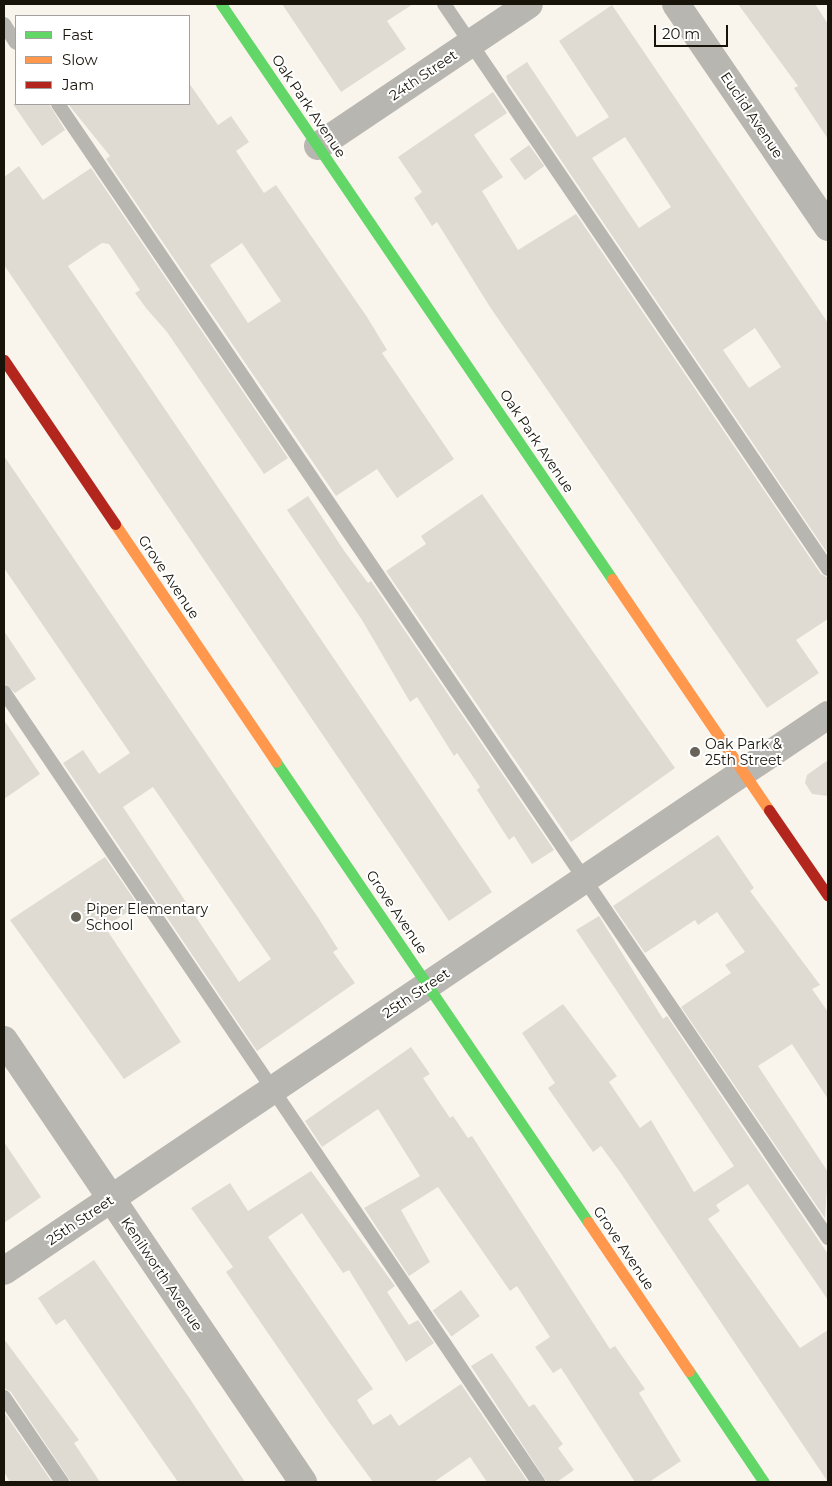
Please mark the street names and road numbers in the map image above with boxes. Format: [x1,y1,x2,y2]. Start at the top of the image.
street label: 24th Street [386,46,460,104]
street label: Oak Park Avenue [268,51,350,161]
street label: Euclid Avenue [717,69,787,161]
street label: Oak Park Avenue [496,386,578,496]
street label: Grove Avenue [135,532,203,622]
street label: Grove Avenue [363,867,431,957]
street label: 25th Street [379,965,453,1021]
street label: 25th Street [43,1192,117,1248]
street label: Grove Avenue [590,1203,658,1293]
street label: Kenilworth Avenue [118,1214,206,1334]

